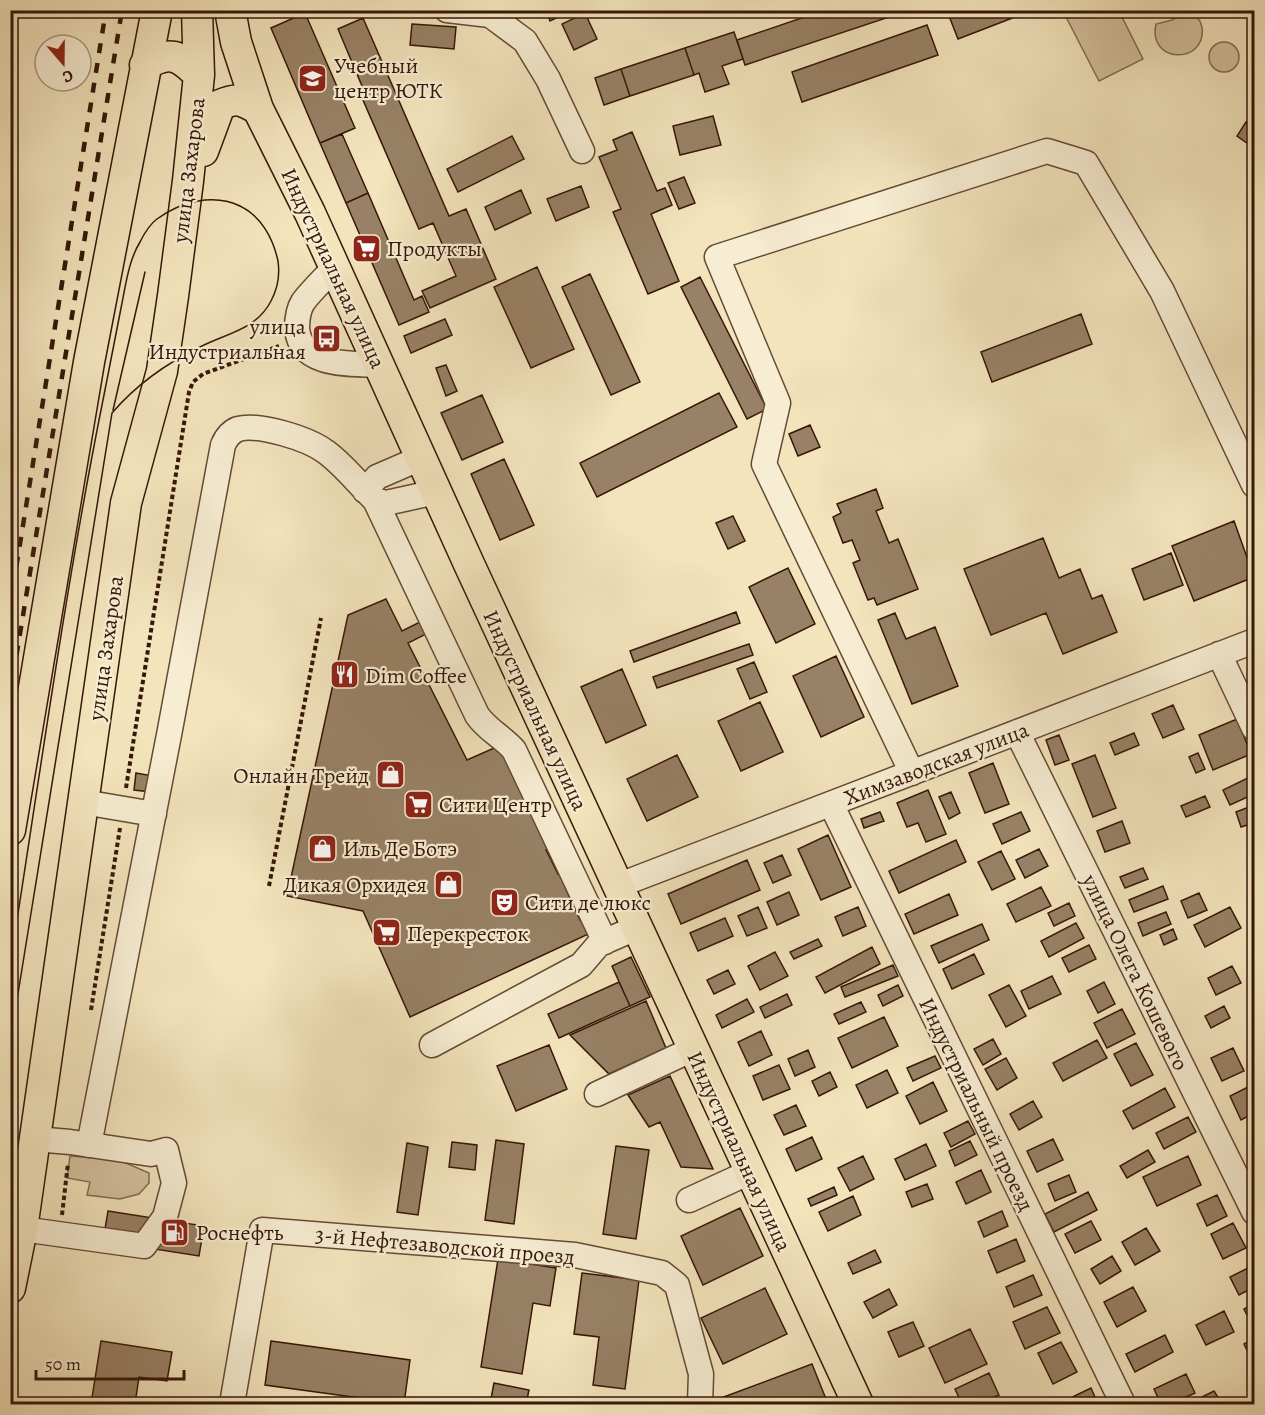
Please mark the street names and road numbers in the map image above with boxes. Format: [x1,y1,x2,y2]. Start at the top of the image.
street label: улица Захарова [165,95,213,245]
street label: Индустриальная улица [273,163,393,374]
street label: улица Захарова [81,573,131,724]
street label: Индустриальная улица [475,605,595,816]
street label: Химзаводская улица [840,715,1034,813]
street label: улица Олега Кошевого [1074,868,1196,1076]
street label: Индустриальный проезд [911,993,1041,1216]
street label: Индустриальная улица [679,1046,799,1257]
street label: 3-й Нефтезаводской проезд [314,1220,576,1272]

